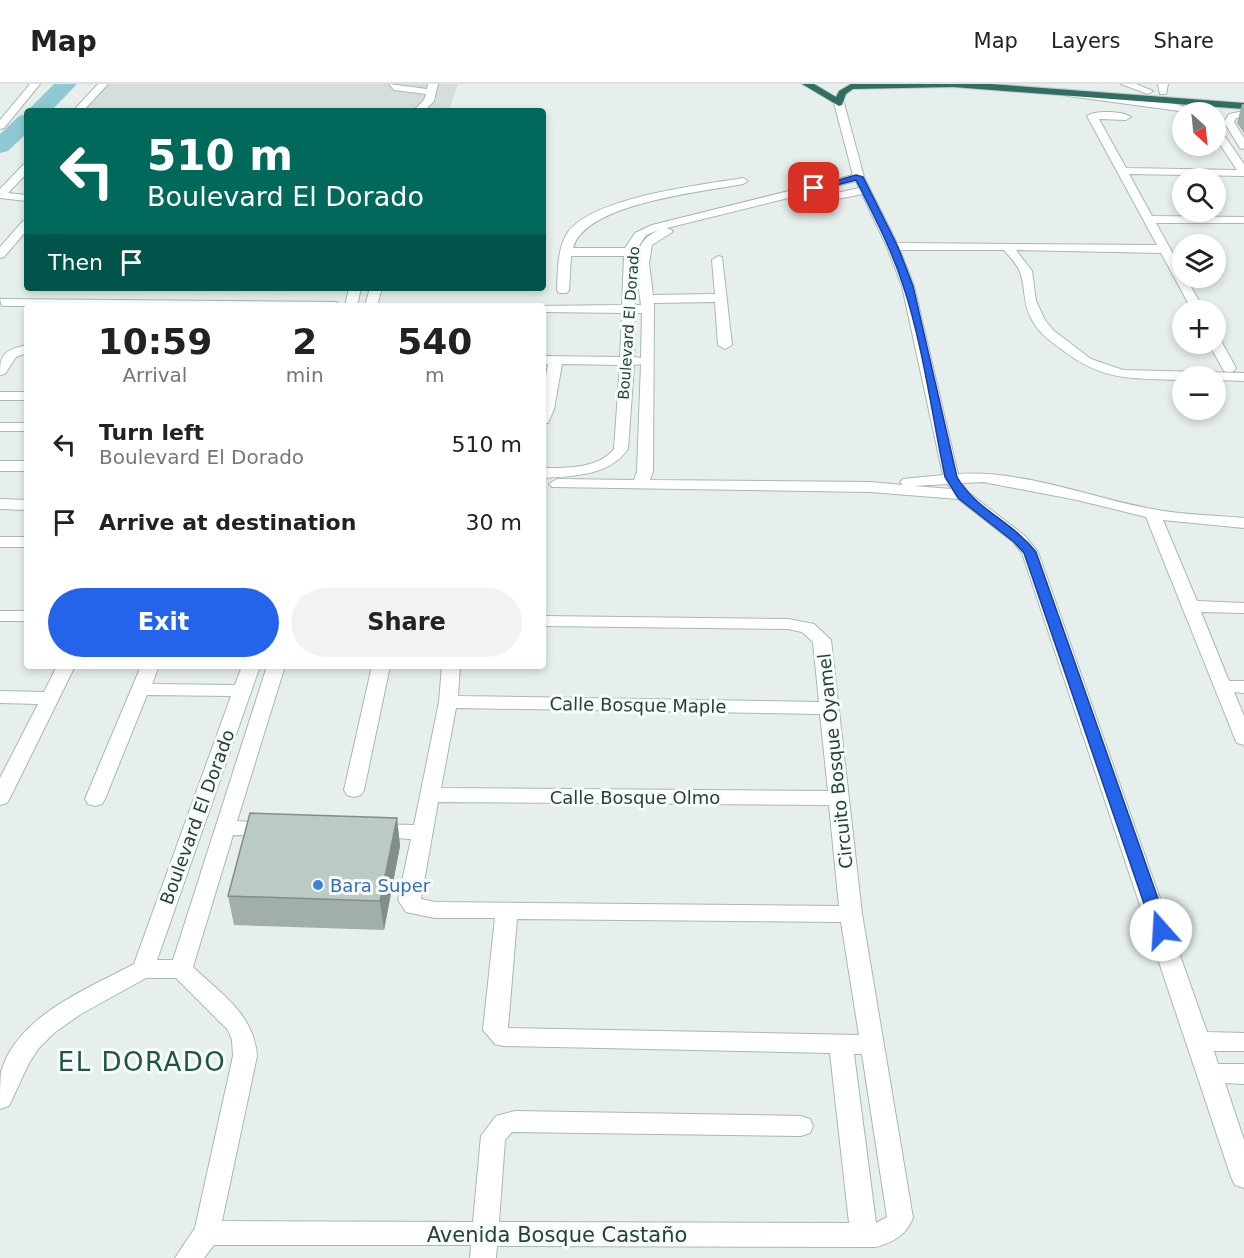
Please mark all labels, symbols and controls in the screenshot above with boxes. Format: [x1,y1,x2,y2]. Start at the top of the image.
text: Map [30,25,97,58]
text: Map [974,29,1018,53]
text: Layers [1051,29,1120,53]
text: Share [1153,29,1214,53]
north arrow [1172,102,1226,156]
map controls [1172,102,1226,420]
text: 510 m [147,131,293,180]
icon: left [48,132,126,210]
pin [788,162,839,213]
button: search [1172,168,1226,222]
icon: arrive [797,171,830,204]
text: Boulevard El Dorado [147,181,424,212]
button: layers [1172,234,1226,288]
icon: arrive [115,246,148,279]
street label: Boulevard El Dorado [615,246,643,400]
text: Then [48,250,103,275]
button: + [1172,300,1226,354]
text: 10:59 [98,321,212,362]
text: 2 [292,321,317,362]
text: 540 [397,321,472,362]
text: Arrival [122,363,187,387]
text: min [286,363,324,387]
text: m [425,363,445,387]
button: − [1172,366,1226,420]
text: Turn left [99,420,204,445]
icon: left [48,428,81,461]
text: 510 m [452,432,522,457]
text: Boulevard El Dorado [99,445,304,469]
icon: arrive [48,506,81,539]
text: Arrive at destination [99,510,356,535]
text: 30 m [466,510,522,535]
button: Exit [48,588,279,657]
button: Share [291,588,522,657]
street label: Circuito Bosque Oyamel [813,652,857,870]
street label: Calle Bosque Maple [549,693,727,717]
street label: Boulevard El Dorado [156,727,238,907]
street label: Calle Bosque Olmo [550,787,720,808]
place label: Bara Super [330,875,431,896]
marker: Bara Super [311,878,325,892]
position arrow [1129,898,1193,962]
district label: EL DORADO [58,1047,226,1077]
street label: Avenida Bosque Castaño [427,1223,687,1247]

